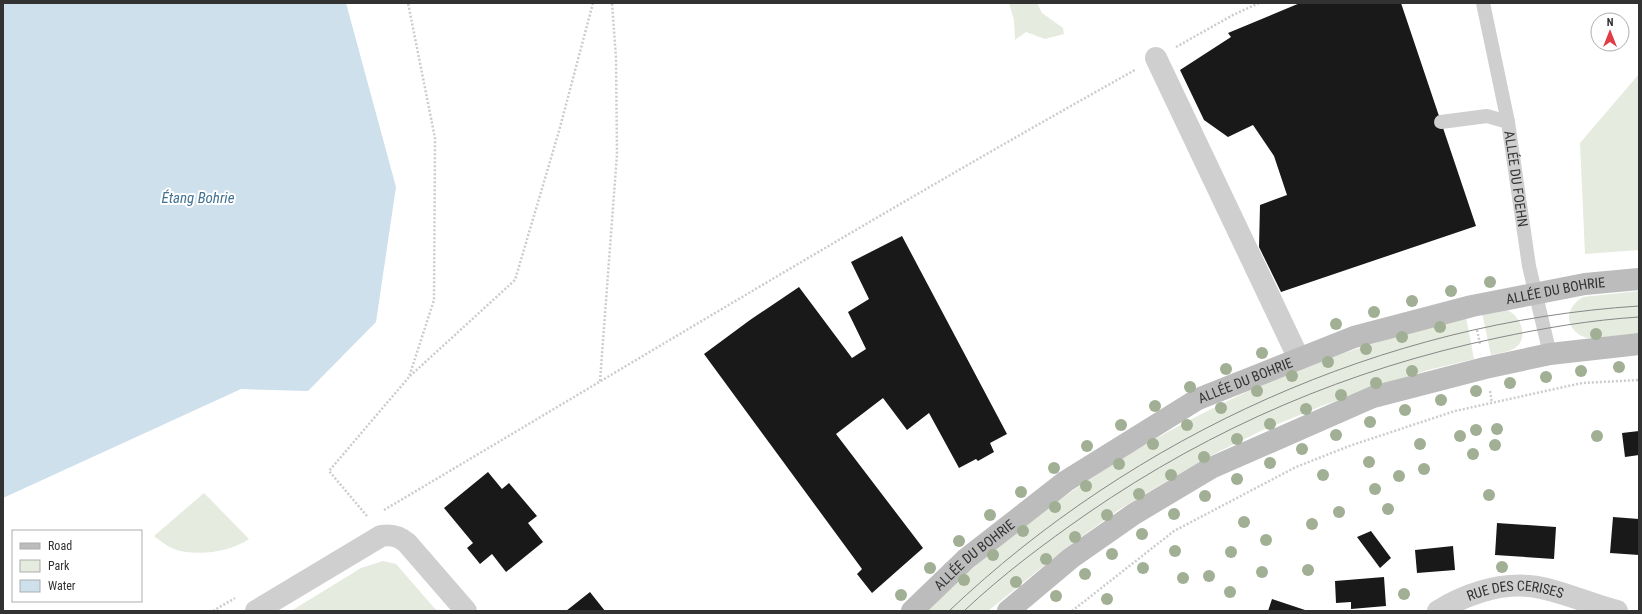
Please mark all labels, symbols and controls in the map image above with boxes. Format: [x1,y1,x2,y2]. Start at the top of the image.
north arrow [1590,12,1630,52]
text: N [1607,16,1614,29]
street label: ALLÉE DU FOEHN [1501,130,1531,228]
water label: Étang Bohrie [161,189,235,207]
street label: ALLÉE DU BOHRIE [1505,274,1606,307]
street label: ALLÉE DU BOHRIE [1196,354,1295,406]
street label: ALLÉE DU BOHRIE [931,516,1018,593]
legend [12,530,142,602]
text: Road [48,539,72,553]
text: Park [48,559,70,573]
street label: RUE DES CERISES [1465,577,1566,604]
text: Water [48,579,76,593]

